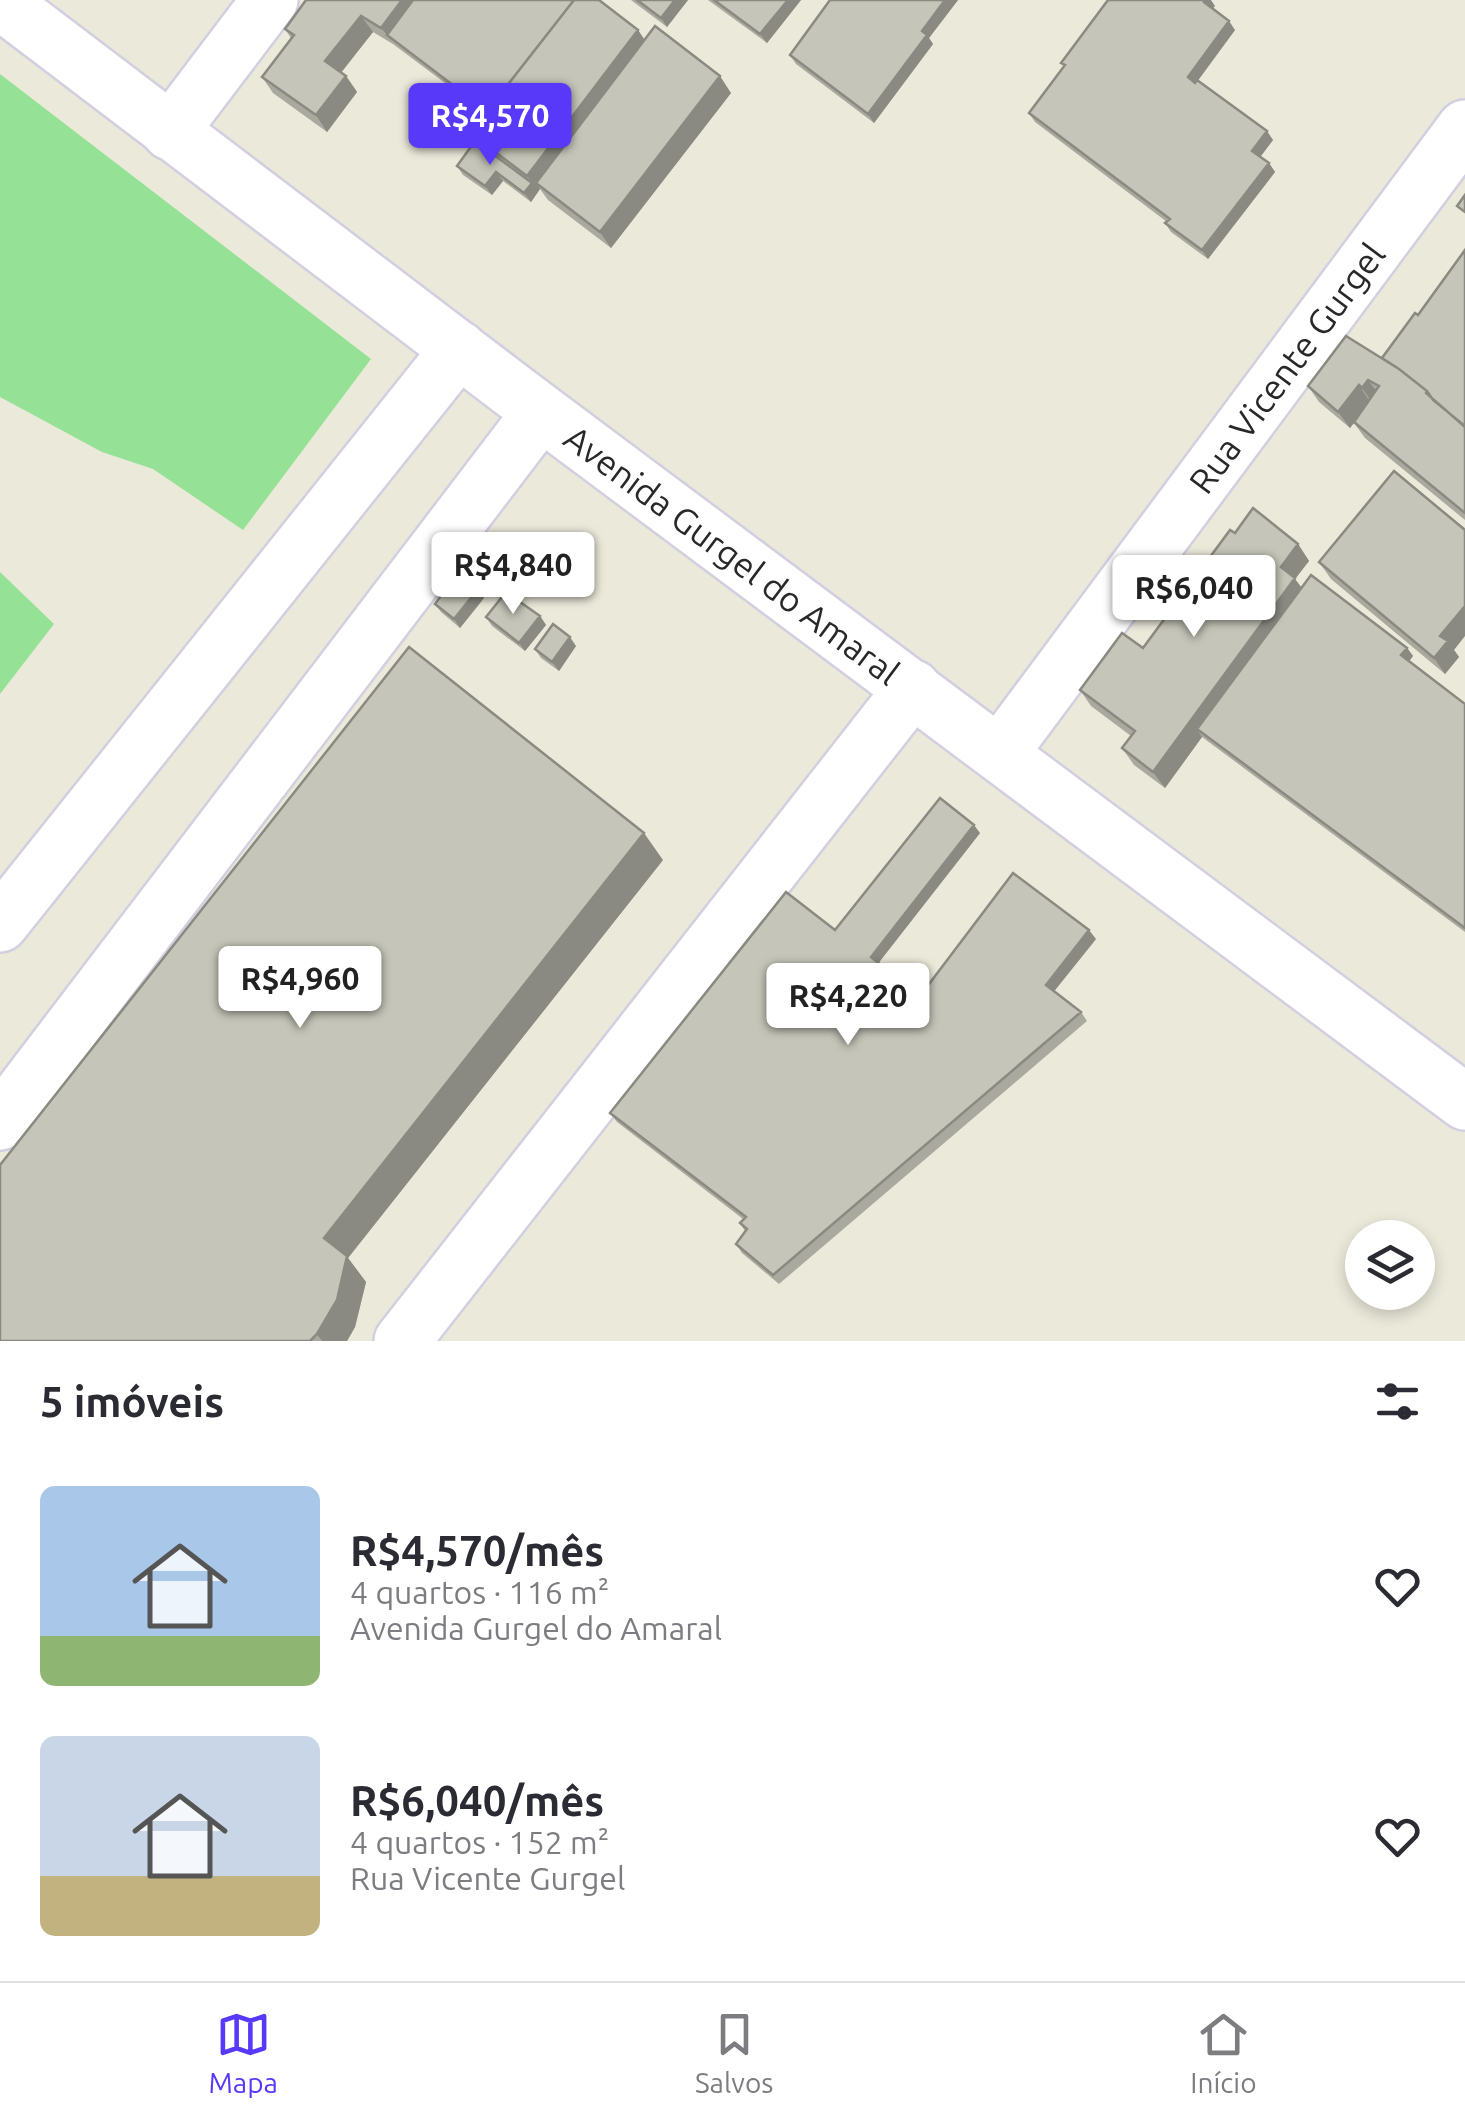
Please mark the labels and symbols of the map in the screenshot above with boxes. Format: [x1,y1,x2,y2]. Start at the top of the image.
pin: R$4,570 [398,83,582,168]
street label: Rua Vicente Gurgel [1181,235,1392,501]
street label: Avenida Gurgel do Amaral [557,417,907,693]
pin: R$4,840 [421,532,605,617]
pin: R$6,040 [1102,555,1286,640]
pin: R$4,960 [208,946,392,1031]
pin: R$4,220 [756,963,940,1048]

